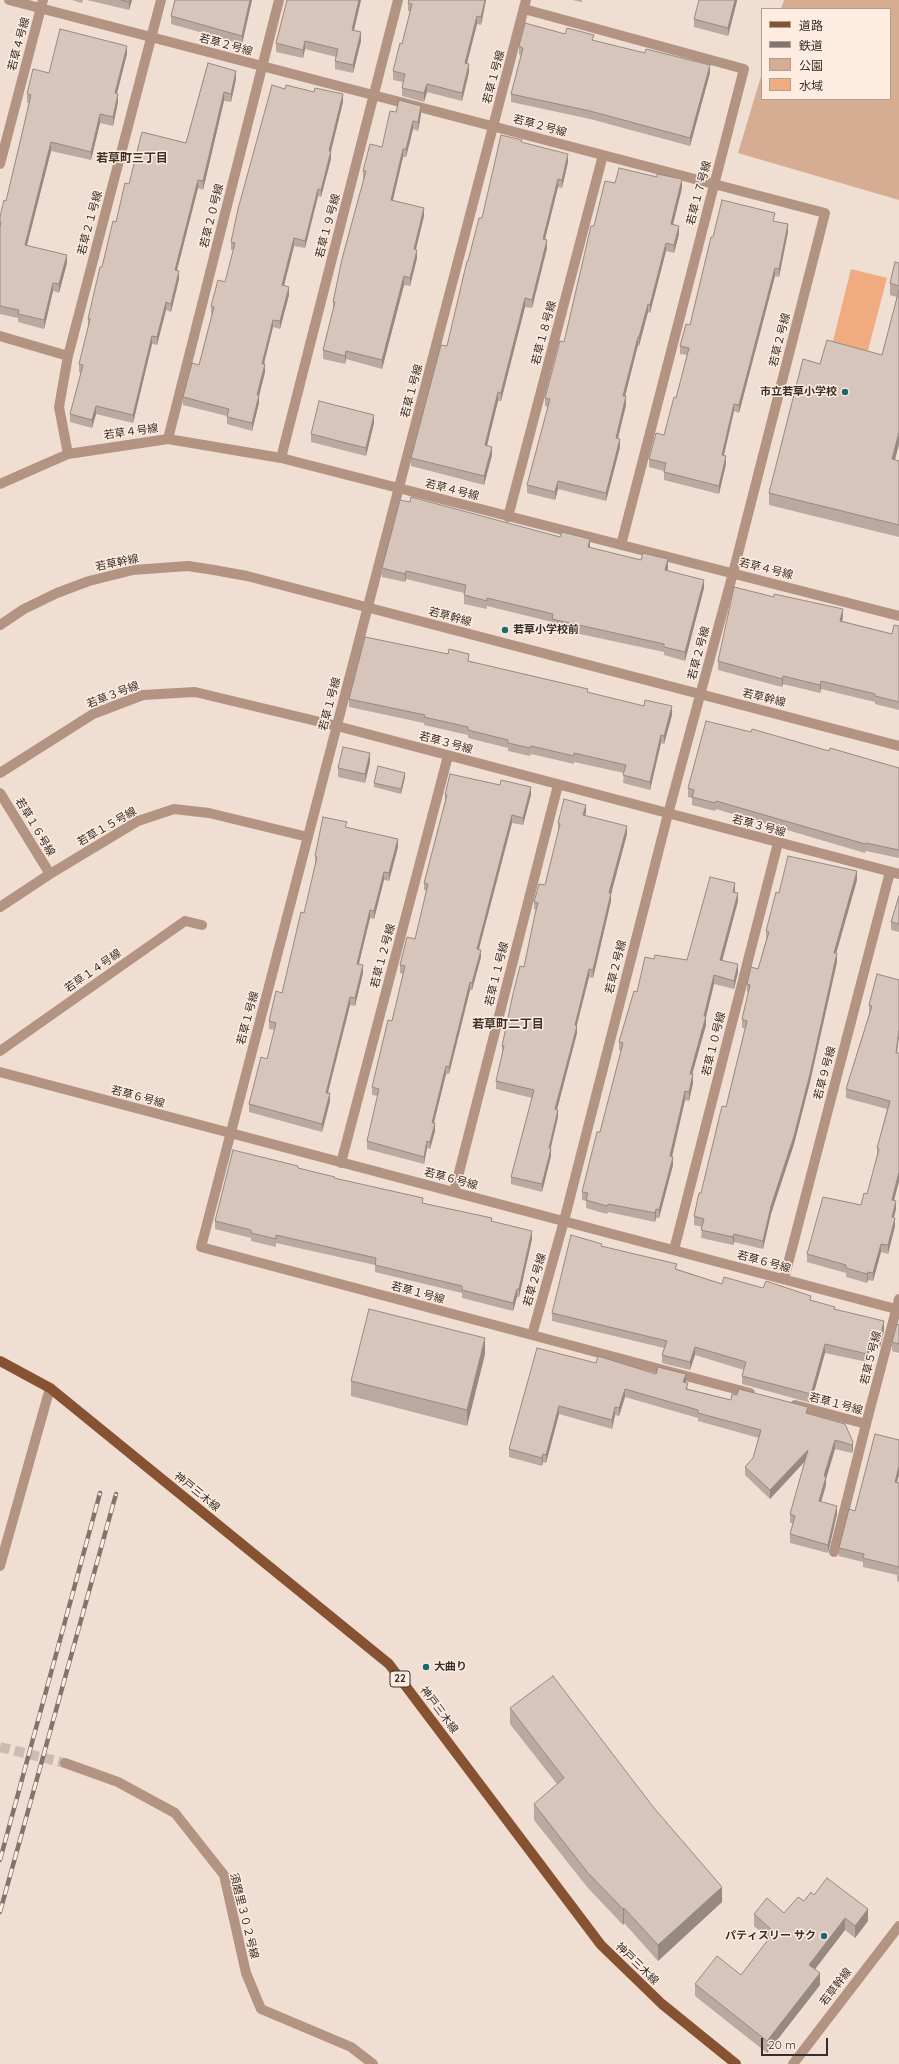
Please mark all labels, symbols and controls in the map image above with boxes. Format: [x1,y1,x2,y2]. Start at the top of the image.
legend [761,8,891,100]
street label: 若草４号線 [6,16,32,72]
text: 道路 [799,18,823,33]
street label: 若草２号線 [198,32,254,58]
text: 鉄道 [799,38,823,53]
street label: 若草１号線 [481,49,507,105]
text: 公園 [799,58,823,73]
text: 水域 [799,78,823,93]
street label: 若草２号線 [512,113,568,139]
district label: 若草町三丁目 [96,151,168,165]
street label: 若草１７号線 [684,159,714,227]
street label: 若草２０号線 [198,182,226,250]
street label: 若草２１号線 [75,189,105,257]
street label: 若草１９号線 [313,192,343,260]
street label: 若草１８号線 [529,299,559,367]
street label: 若草２号線 [767,312,793,368]
street label: 若草１号線 [399,363,425,419]
place label: 市立若草小学校 [760,385,837,399]
marker: 市立若草小学校 [840,387,850,397]
street label: 若草４号線 [103,422,159,442]
street label: 若草４号線 [424,477,480,503]
street label: 若草幹線 [94,552,140,574]
street label: 若草４号線 [738,556,794,582]
street label: 若草幹線 [427,605,473,629]
place label: 若草小学校前 [513,623,579,637]
marker: 若草小学校前 [500,625,510,635]
street label: 若草２号線 [686,625,712,681]
street label: 若草１号線 [317,676,343,732]
street label: 若草３号線 [85,679,141,711]
street label: 若草幹線 [741,686,787,710]
street label: 若草３号線 [418,730,474,756]
street label: 若草１６号線 [12,795,58,859]
street label: 若草１５号線 [75,805,139,849]
street label: 若草３号線 [731,813,787,839]
street label: 若草１２号線 [368,922,398,990]
street label: 若草２号線 [603,939,629,995]
street label: 若草１１号線 [483,940,511,1008]
street label: 若草１４号線 [62,947,124,995]
street label: 若草１号線 [235,990,261,1046]
street label: 若草１０号線 [700,1010,728,1078]
district label: 若草町二丁目 [472,1017,544,1031]
street label: 若草９号線 [812,1045,838,1101]
street label: 若草６号線 [110,1084,166,1110]
street label: 若草６号線 [423,1166,479,1192]
street label: 若草６号線 [736,1249,792,1275]
street label: 若草２号線 [521,1252,549,1308]
street label: 若草１号線 [390,1280,446,1306]
street label: 若草５号線 [858,1330,884,1386]
street label: 若草１号線 [808,1391,864,1417]
street label: 神戸三木線 [171,1470,223,1514]
place label: 大曲り [434,1660,467,1674]
marker: 大曲り [421,1662,431,1672]
road number: 22 [390,1671,410,1687]
street label: 神戸三木線 [417,1684,461,1736]
street label: 須磨里３０２号線 [227,1872,261,1960]
place label: パティスリー サク [725,1929,816,1943]
marker: パティスリー サク [819,1931,829,1941]
street label: 神戸三木線 [613,1940,661,1988]
street label: 若草幹線 [817,1966,855,2008]
scale bar [763,2030,830,2056]
text: 20 m [768,2037,796,2052]

